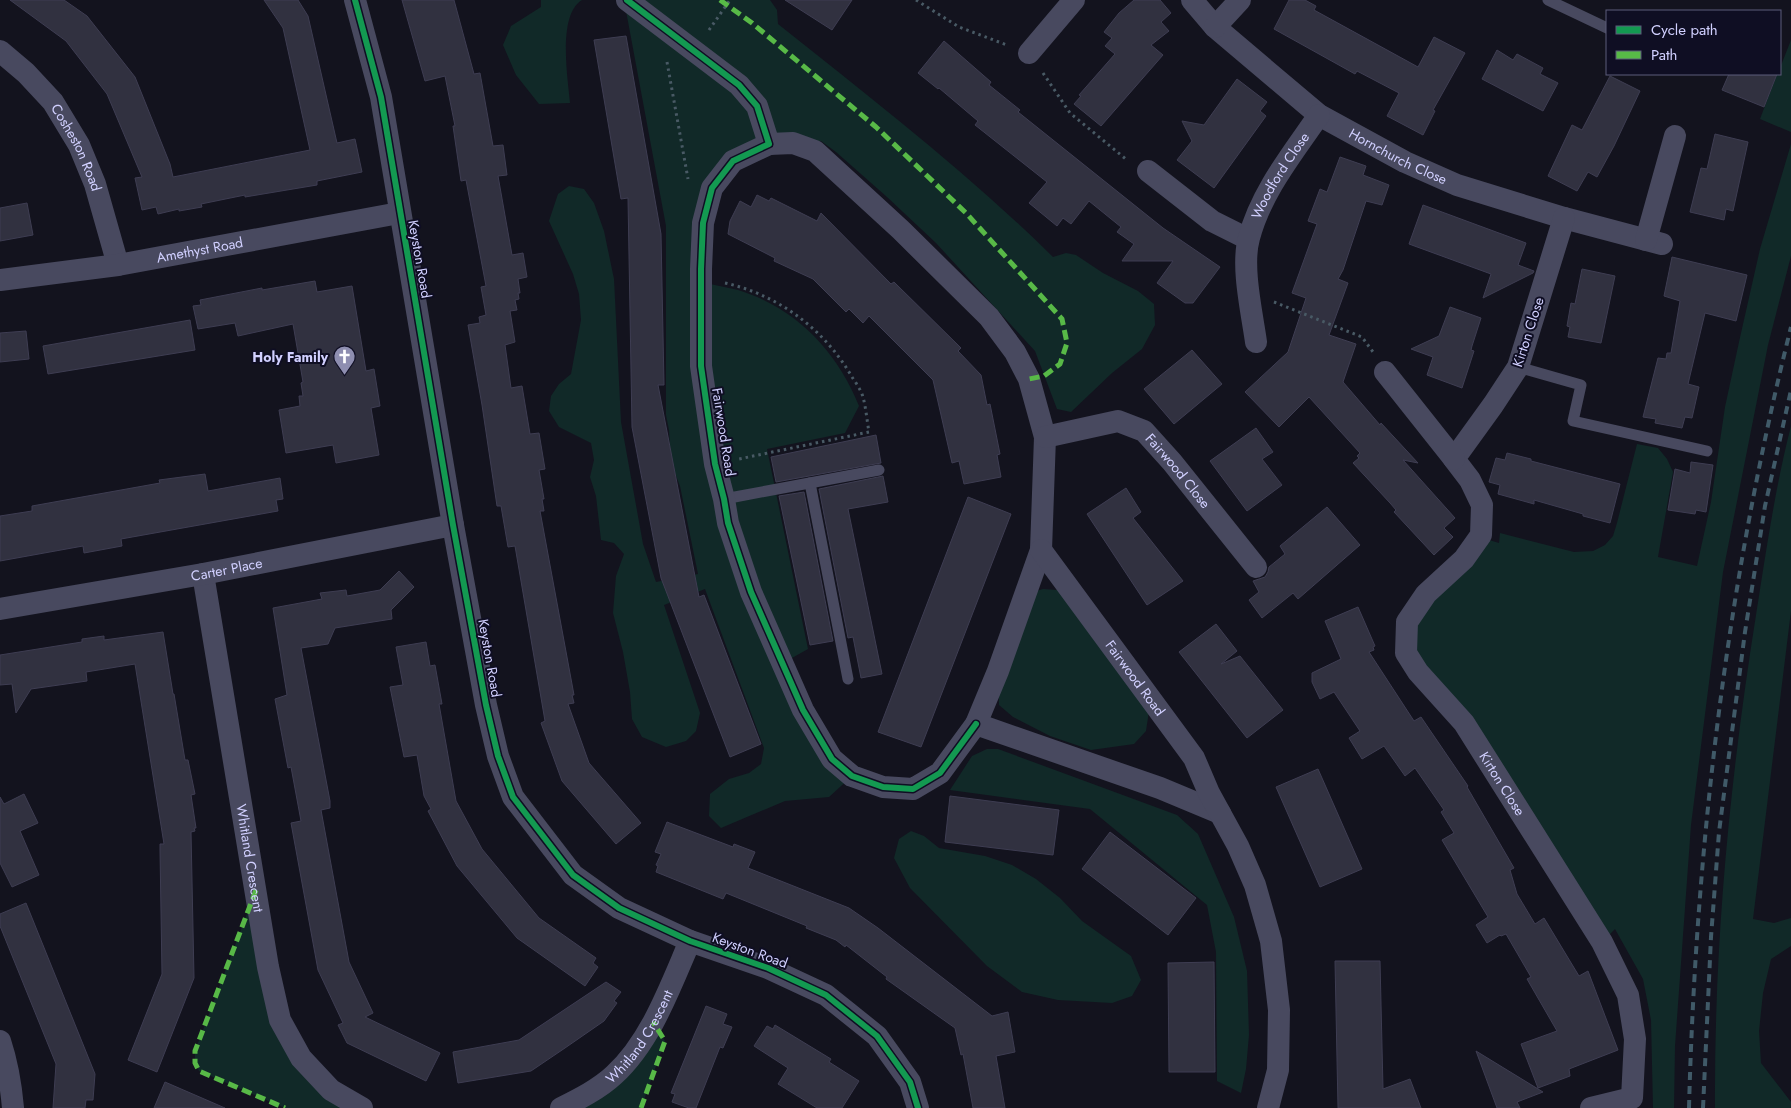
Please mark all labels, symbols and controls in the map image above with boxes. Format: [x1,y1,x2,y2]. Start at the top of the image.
legend [1606,10,1781,75]
text: Cycle path [1651,19,1718,41]
text: Path [1651,44,1677,66]
street label: Cosheston Road [46,100,107,193]
street label: Hornchurch Close [1345,123,1450,189]
street label: Woodford Close [1246,128,1314,222]
street label: Keyston Road [403,218,437,300]
street label: Amethyst Road [155,232,245,268]
street label: Kirton Close [1507,295,1549,369]
church icon: Holy Family [332,345,356,376]
place label: Holy Family [252,347,329,367]
street label: Fairwood Road [707,386,741,478]
street label: Fairwood Close [1141,429,1215,513]
street label: Carter Place [189,553,264,586]
street label: Keyston Road [473,617,507,699]
street label: Fairwood Road [1101,636,1170,720]
street label: Kirton Close [1475,748,1530,820]
street label: Whitland Crescent [231,802,269,914]
street label: Keyston Road [709,927,791,973]
street label: Whitland Crescent [601,986,678,1088]

